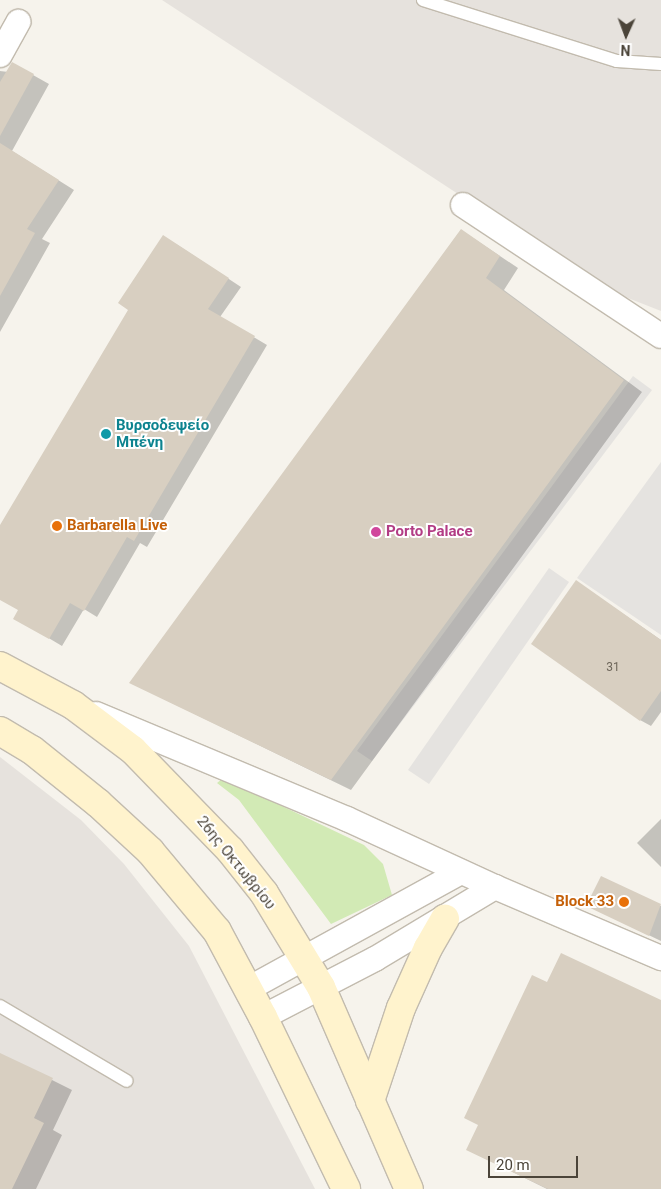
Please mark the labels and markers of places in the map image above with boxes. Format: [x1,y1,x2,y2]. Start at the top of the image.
place label: Βυρσοδεψείο Μπένη [116,416,209,451]
marker: Βυρσοδεψείο Μπένη [100,428,112,440]
place label: Barbarella Live [67,517,167,535]
marker: Barbarella Live [51,520,63,532]
place label: Porto Palace [386,523,473,541]
marker: Porto Palace [370,526,382,538]
place label: Block 33 [555,893,614,911]
marker: Block 33 [618,896,630,908]

